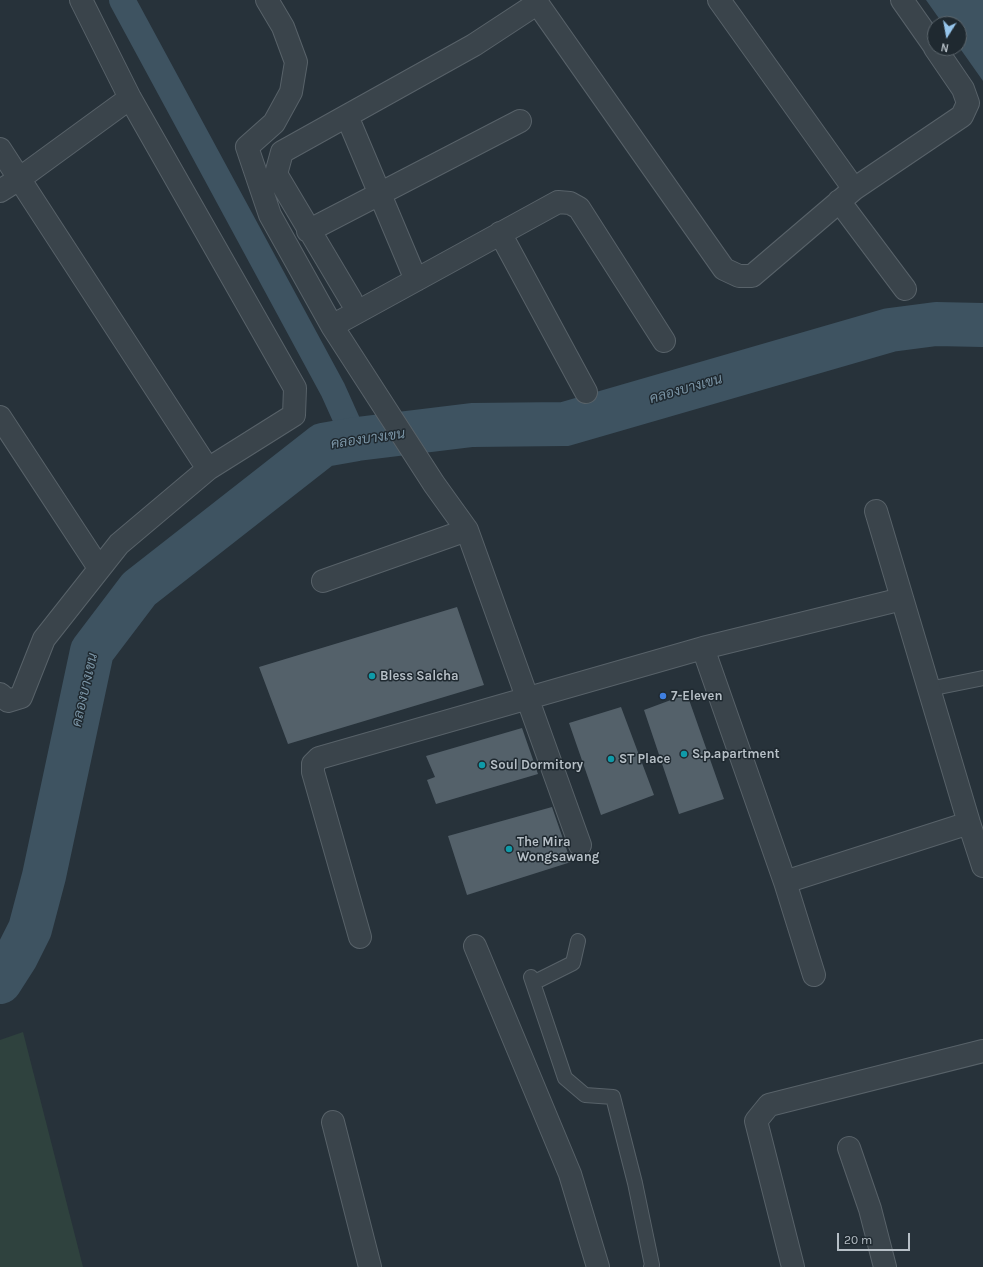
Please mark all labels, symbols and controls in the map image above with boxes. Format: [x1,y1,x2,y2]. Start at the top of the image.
north arrow [927,16,967,56]
text: N [940,40,950,54]
water label: คลองบางเขน [648,371,724,407]
water label: คลองบางเขน [330,425,406,453]
water label: คลองบางเขน [68,652,102,728]
place label: Bless Salcha [380,668,459,684]
marker: Bless Salcha [367,671,377,681]
place label: 7-Eleven [671,688,723,704]
marker: 7-Eleven [658,691,668,701]
place label: S.p.apartment [692,746,780,762]
marker: S.p.apartment [679,749,689,759]
place label: ST Place [619,751,670,767]
marker: ST Place [606,754,616,764]
place label: Soul Dormitory [490,757,583,773]
marker: Soul Dormitory [477,760,487,770]
place label: The Mira Wongsawang [517,834,599,865]
marker: The Mira Wongsawang [504,844,514,854]
scale bar [839,1225,912,1251]
text: 20 m [844,1233,872,1247]

